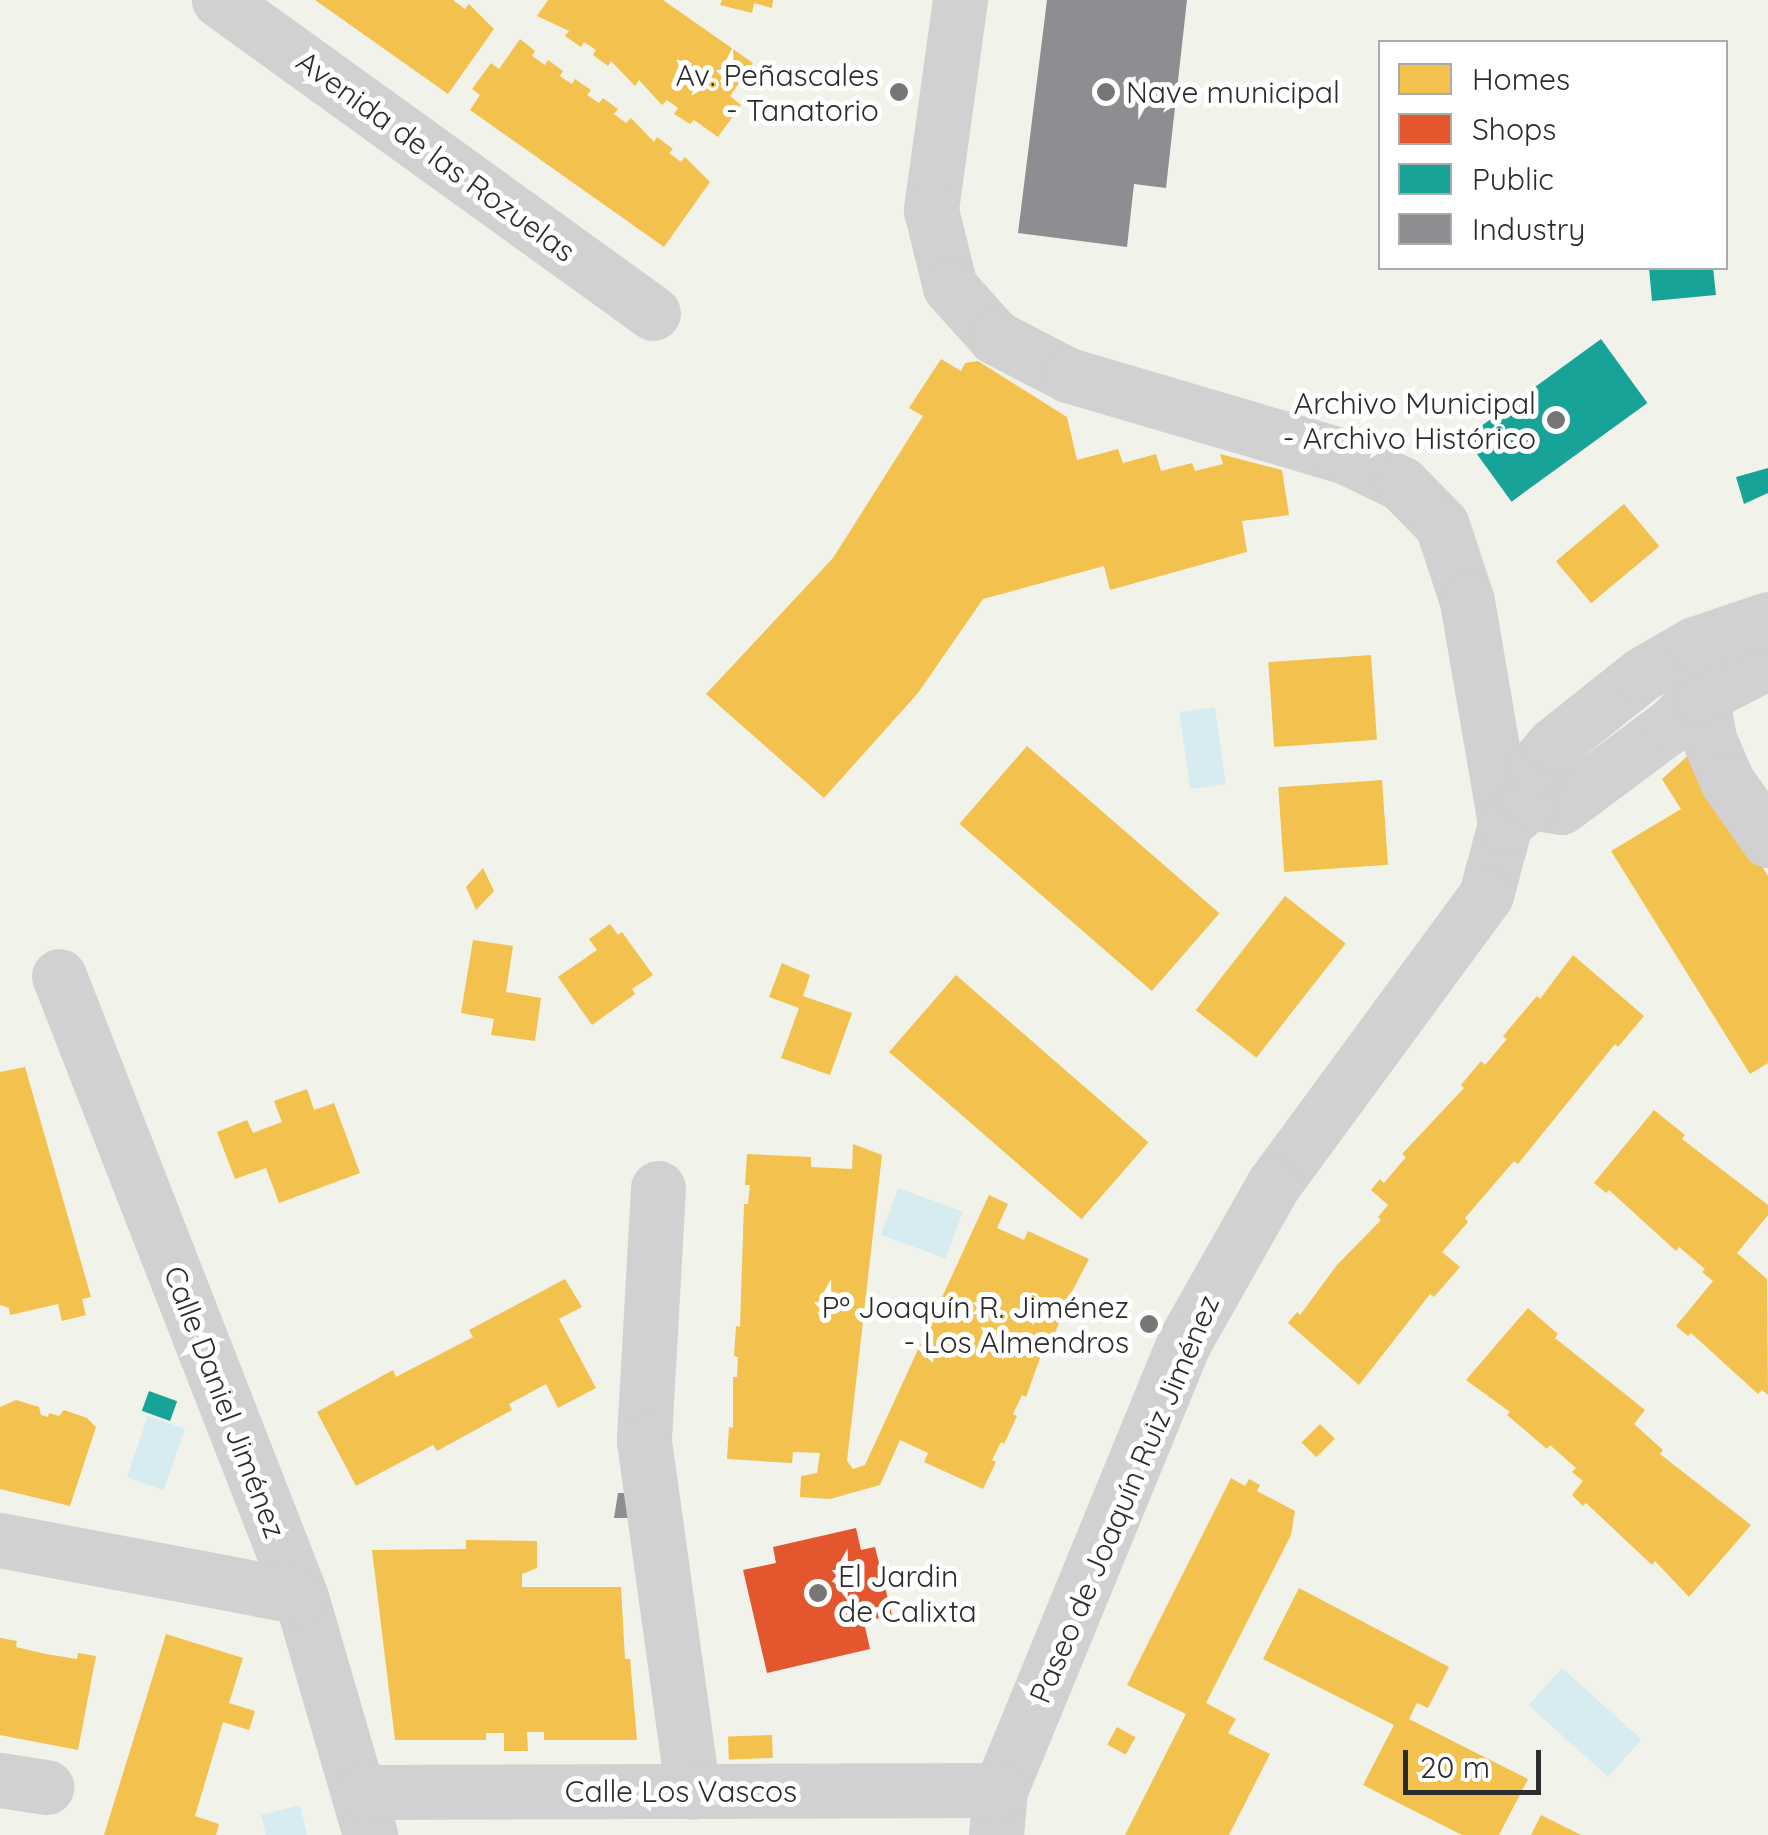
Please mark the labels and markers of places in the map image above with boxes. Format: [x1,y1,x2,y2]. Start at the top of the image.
place label: Av. Peñascales - Tanatorio [675,57,879,128]
place label: Nave municipal [1126,74,1340,110]
marker: Av. Peñascales - Tanatorio [888,81,910,103]
marker: Nave municipal [1095,81,1117,103]
place label: Archivo Municipal - Archivo Histórico [1283,385,1536,456]
marker: Archivo Municipal - Archivo Histórico [1545,409,1567,431]
place label: Pº Joaquín R. Jiménez - Los Almendros [822,1289,1129,1360]
marker: Pº Joaquín R. Jiménez - Los Almendros [1138,1313,1160,1335]
place label: El Jardin de Calixta [838,1558,977,1628]
marker: El Jardin de Calixta [807,1582,829,1604]

